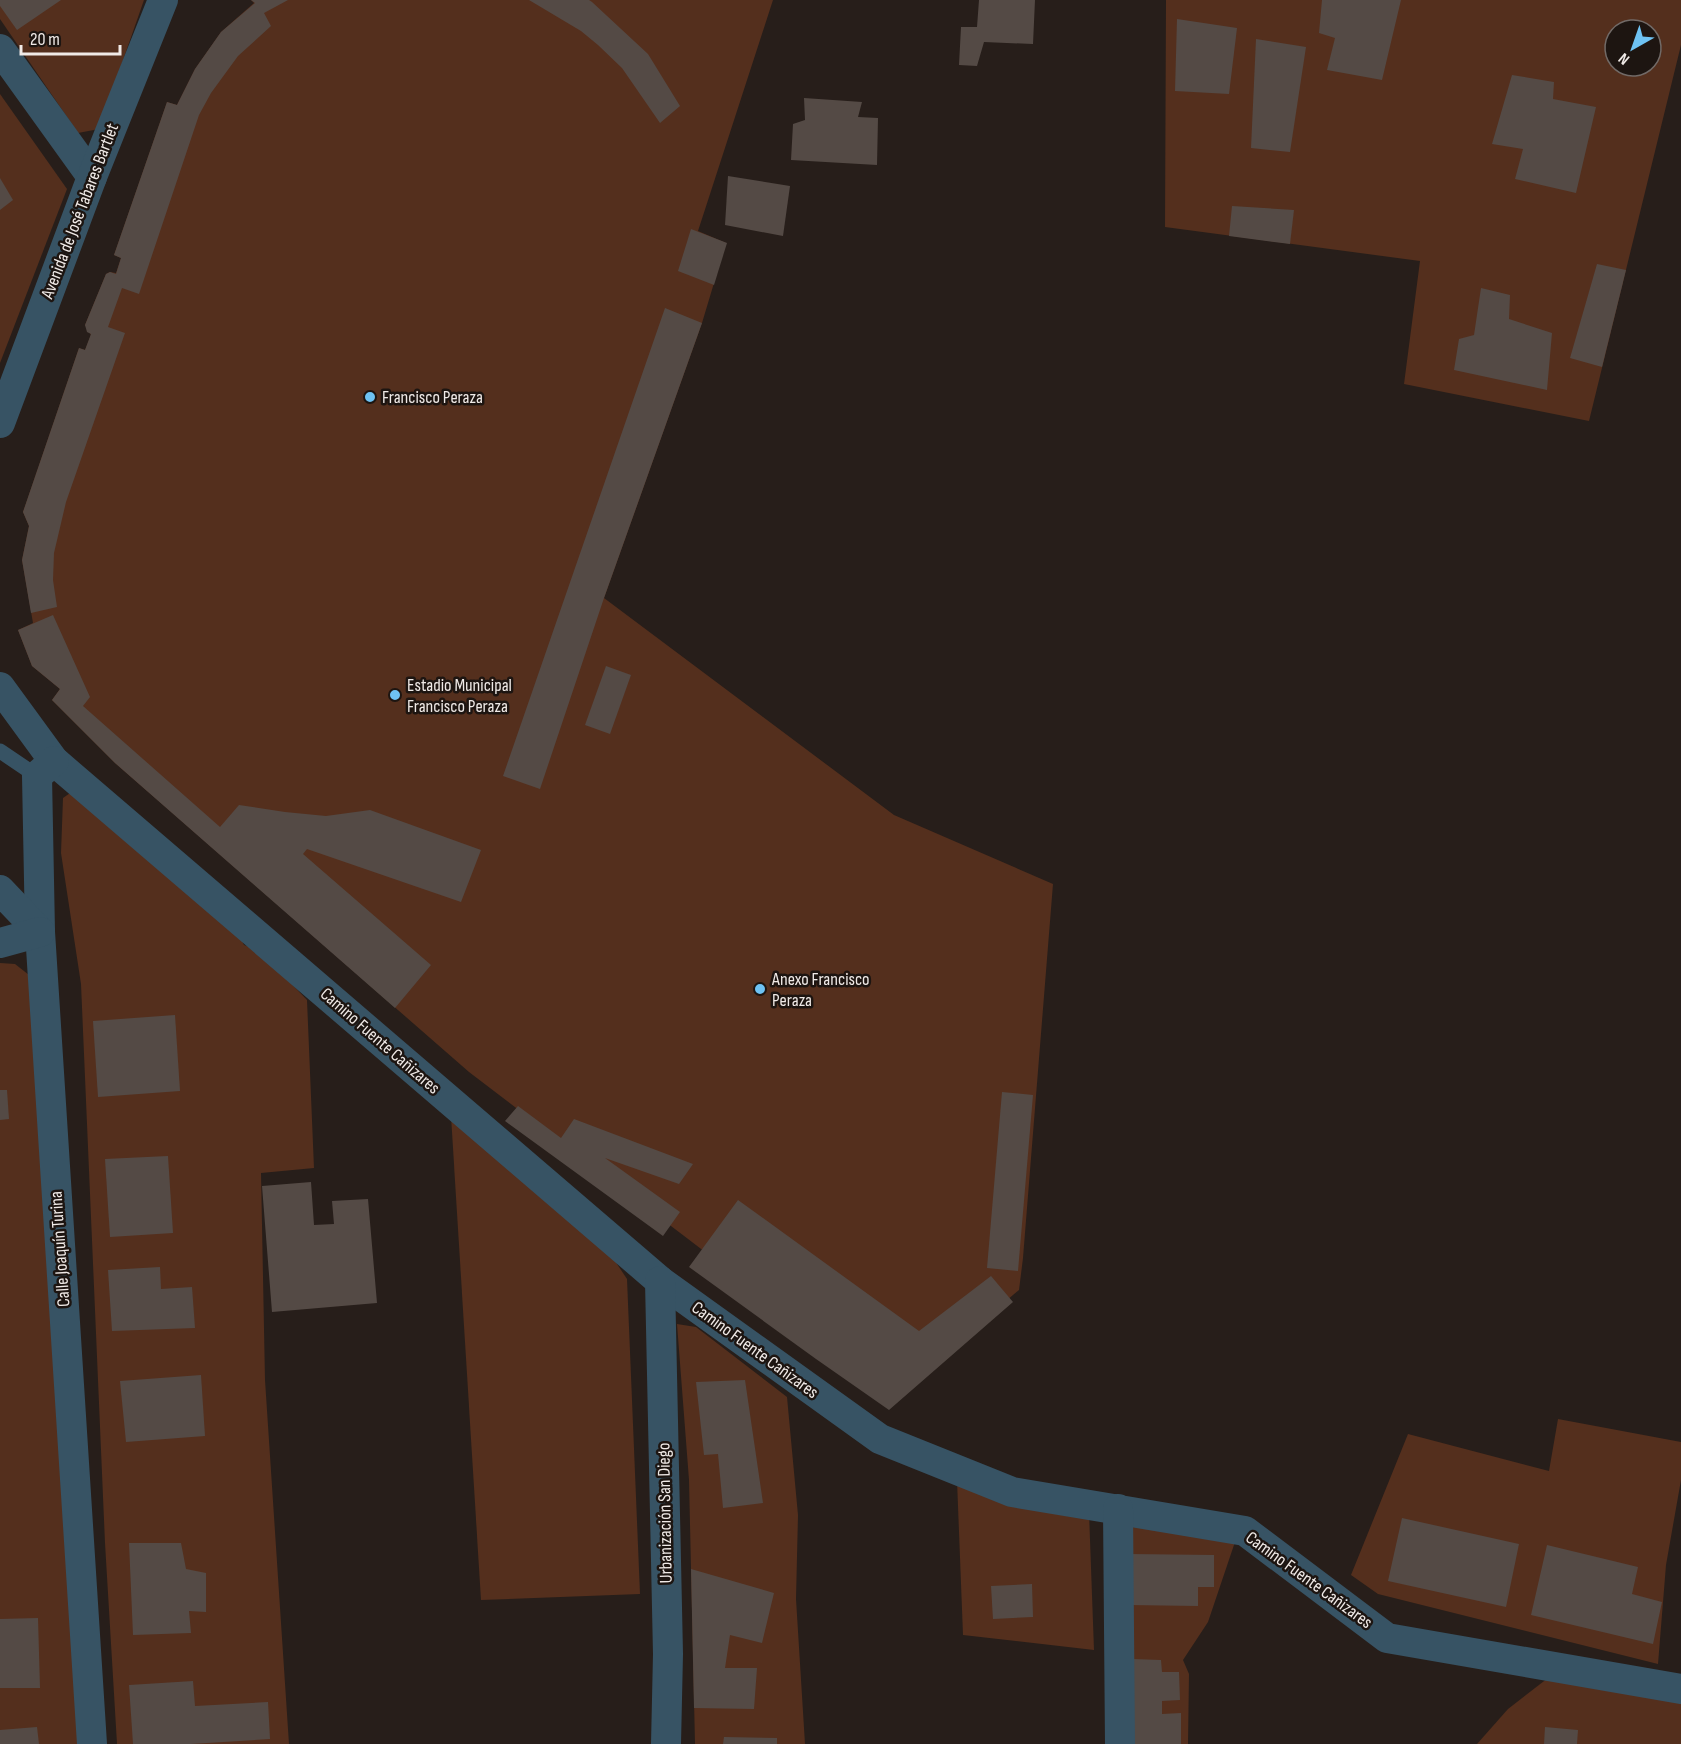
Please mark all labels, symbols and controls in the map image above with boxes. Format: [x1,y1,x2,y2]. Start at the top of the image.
scale bar [21,18,120,56]
north arrow [1603,18,1663,78]
text: 20 m [30,29,60,50]
text: N [1615,48,1634,68]
street label: Avenida de José Tabares Bartlet [37,120,123,303]
place label: Francisco Peraza [382,387,483,408]
marker: Francisco Peraza [363,390,377,404]
place label: Estadio Municipal Francisco Peraza [407,675,512,717]
marker: Estadio Municipal Francisco Peraza [388,688,402,702]
place label: Anexo Francisco Peraza [771,969,870,1011]
marker: Anexo Francisco Peraza [753,982,767,996]
street label: Camino Fuente Cañizares [316,983,444,1099]
street label: Calle Joaquín Turina [45,1190,75,1308]
street label: Camino Fuente Cañizares [688,1297,822,1403]
street label: Urbanización San Diego [653,1442,677,1584]
street label: Camino Fuente Cañizares [1242,1527,1376,1633]

